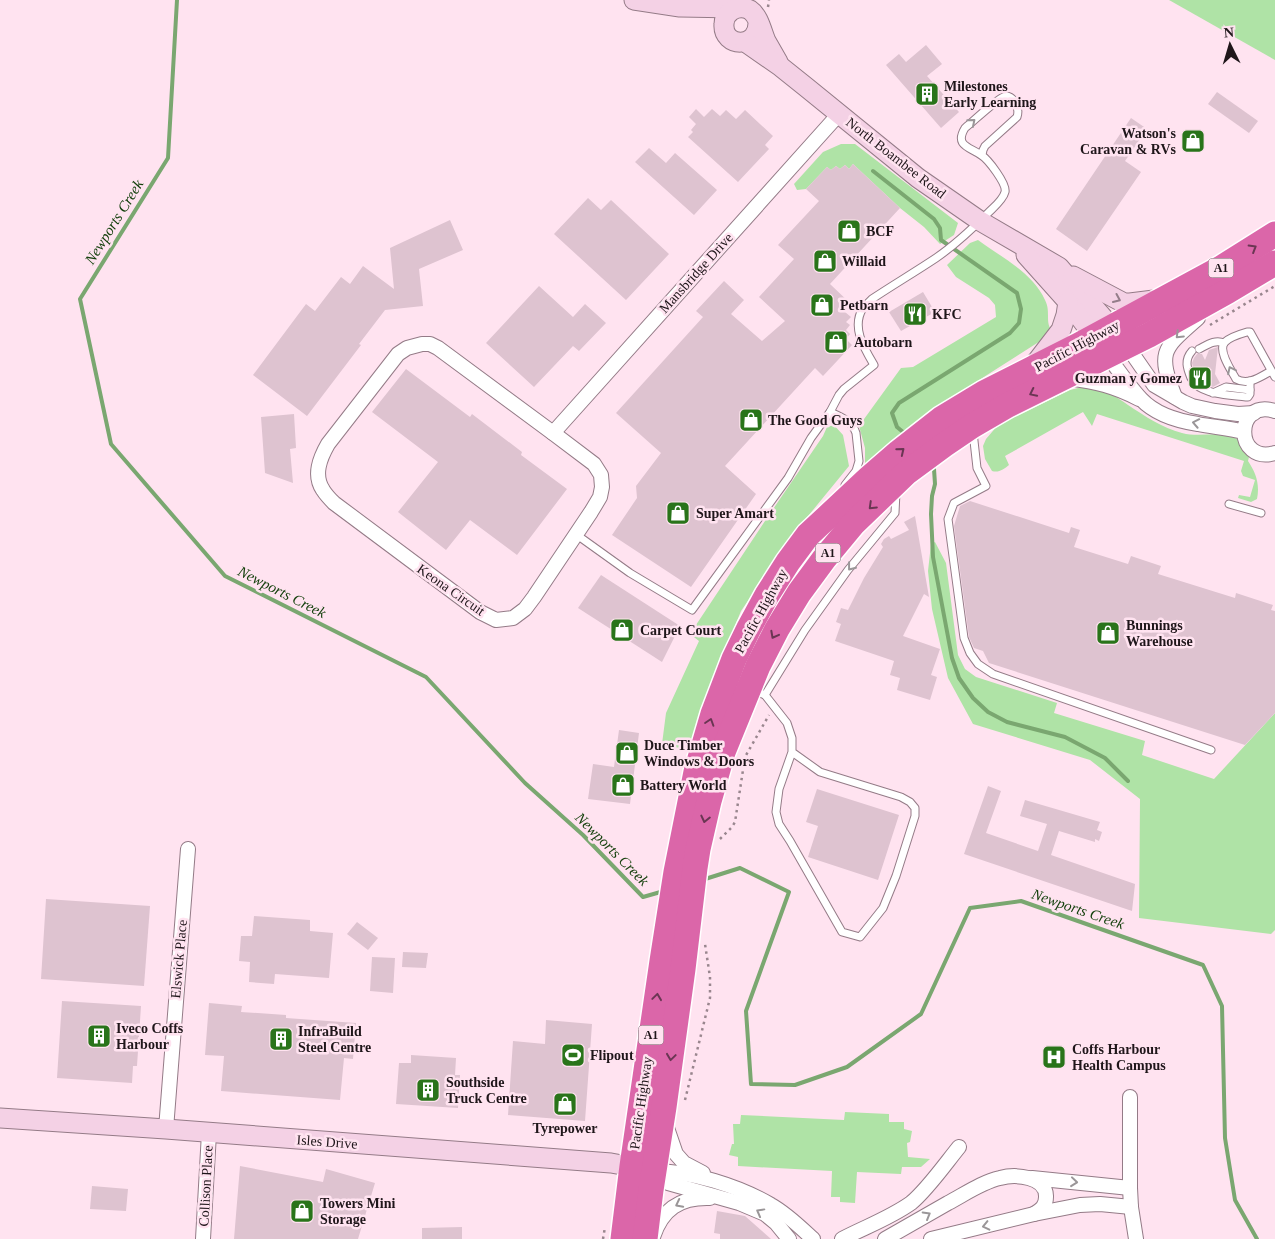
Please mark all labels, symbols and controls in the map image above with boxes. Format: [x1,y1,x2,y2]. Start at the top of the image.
north arrow [1205,20,1255,70]
text: N [1223,25,1235,40]
place label: Milestones Early Learning [944,79,1036,110]
building icon: Milestones Early Learning [914,81,940,107]
street label: North Boambee Road [843,115,949,201]
one-way arrow [967,119,976,128]
place label: Watson's Caravan & RVs [1080,126,1177,157]
shop icon: Watson's Caravan & RVs [1180,128,1206,154]
water label: Newports Creek [81,177,147,268]
shop icon: BCF [836,218,862,244]
place label: BCF [866,224,894,239]
street label: Mansbridge Drive [656,230,736,316]
one-way arrow [1248,245,1257,255]
shop icon: Willaid [812,248,838,274]
place label: Willaid [842,254,886,269]
road number: A1 [1208,258,1234,278]
shop icon: Petbarn [809,292,835,318]
one-way arrow [1112,293,1121,304]
place label: Petbarn [840,298,888,313]
restaurant icon: KFC [902,301,928,327]
place label: KFC [932,307,962,322]
street label: Pacific Highway [1032,317,1122,375]
shop icon: Autobarn [823,329,849,355]
one-way arrow [1176,329,1185,338]
place label: Autobarn [854,335,913,350]
restaurant icon: Guzman y Gomez [1187,365,1213,391]
one-way arrow [1227,366,1237,375]
place label: Guzman y Gomez [1075,371,1182,386]
one-way arrow [1029,387,1038,397]
shop icon: The Good Guys [738,407,764,433]
place label: The Good Guys [768,413,863,428]
one-way arrow [1191,419,1200,429]
one-way arrow [895,448,904,456]
shop icon: Super Amart [665,500,691,526]
one-way arrow [868,500,877,509]
place label: Super Amart [696,506,774,521]
road number: A1 [816,544,840,562]
street label: Keona Circuit [414,561,488,619]
one-way arrow [848,561,857,571]
water label: Newports Creek [234,563,329,621]
street label: Pacific Highway [732,566,790,656]
shop icon: Carpet Court [609,617,635,643]
place label: Bunnings Warehouse [1126,618,1193,649]
shop icon: Bunnings Warehouse [1095,620,1121,646]
place label: Carpet Court [640,623,722,638]
one-way arrow [770,629,780,638]
one-way arrow [705,718,715,727]
place label: Duce Timber Windows & Doors [644,738,755,769]
shop icon: Duce Timber Windows & Doors [614,740,640,766]
shop icon: Battery World [610,772,636,798]
place label: Battery World [640,778,727,793]
water label: Newports Creek [572,809,652,889]
one-way arrow [700,815,711,824]
water label: Newports Creek [1029,885,1127,932]
street label: Elswick Place [168,919,190,999]
one-way arrow [651,993,661,1001]
place label: Iveco Coffs Harbour [116,1021,184,1052]
building icon: Iveco Coffs Harbour [86,1023,112,1049]
place label: InfraBuild Steel Centre [298,1024,371,1055]
building icon: InfraBuild Steel Centre [268,1026,294,1052]
road number: A1 [638,1026,664,1044]
sports icon: Flipout [560,1042,586,1068]
place label: Coffs Harbour Health Campus [1072,1042,1166,1073]
hospital icon: Coffs Harbour Health Campus [1041,1044,1067,1070]
place label: Flipout [590,1048,634,1063]
one-way arrow [666,1052,676,1061]
street label: Pacific Highway [627,1056,655,1150]
place label: Southside Truck Centre [446,1075,527,1106]
building icon: Southside Truck Centre [415,1077,441,1103]
shop icon: Tyrepower [552,1091,578,1117]
place label: Tyrepower [533,1121,597,1136]
street label: Isles Drive [296,1132,358,1152]
street label: Collison Place [196,1145,216,1227]
one-way arrow [1071,1176,1079,1187]
place label: Towers Mini Storage [320,1196,395,1227]
shop icon: Towers Mini Storage [289,1198,315,1224]
one-way arrow [675,1198,684,1208]
one-way arrow [756,1209,765,1219]
one-way arrow [922,1211,931,1221]
one-way arrow [982,1220,991,1231]

